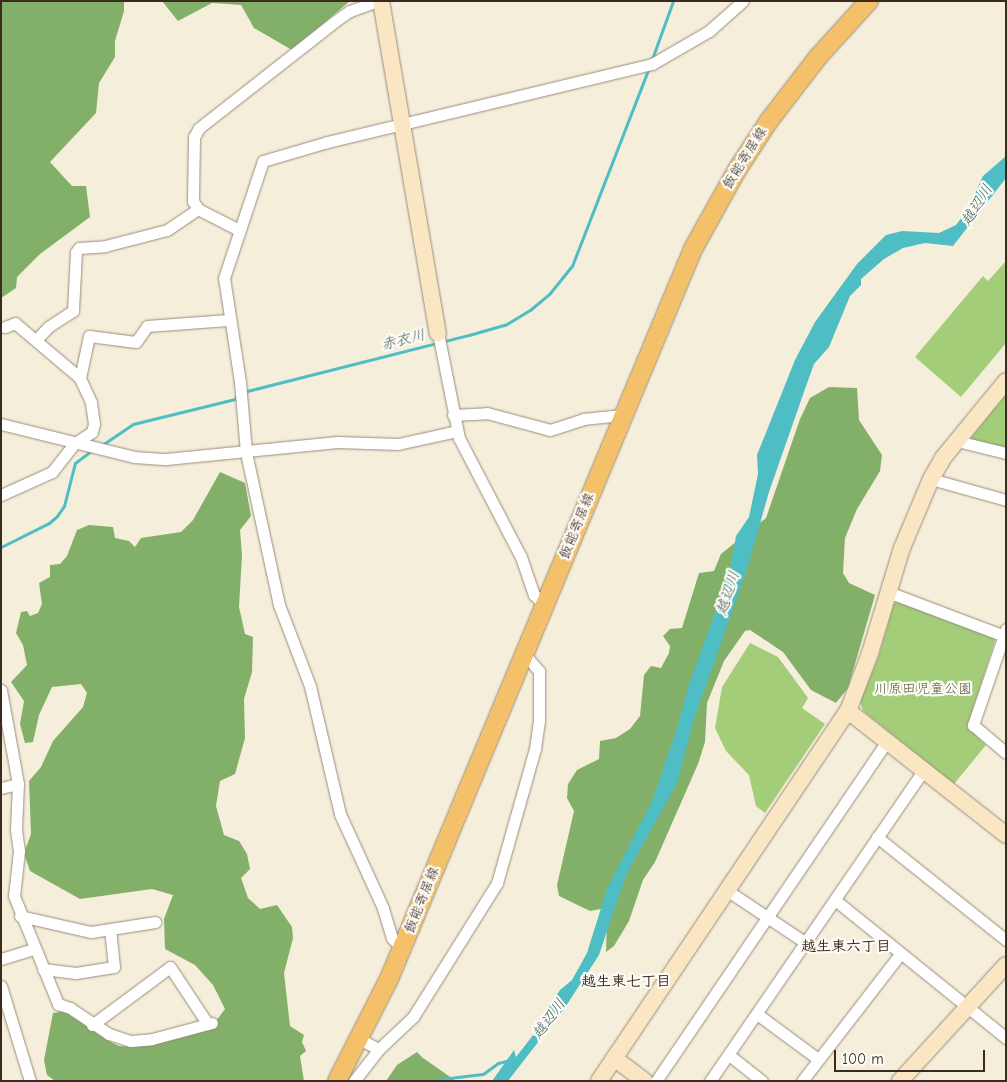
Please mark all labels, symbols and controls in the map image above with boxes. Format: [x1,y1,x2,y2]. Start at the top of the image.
street label: 飯能寄居線 [719,124,771,192]
water label: 越辺川 [957,181,997,229]
water label: 赤衣川 [379,326,427,354]
street label: 飯能寄居線 [556,490,598,562]
water label: 越辺川 [712,569,744,617]
park label: 川原田児童公園 [874,681,972,697]
street label: 飯能寄居線 [401,864,443,936]
district label: 越生東六丁目 [801,938,891,956]
district label: 越生東七丁目 [581,973,671,991]
water label: 越辺川 [528,996,570,1042]
scale bar [837,1040,988,1072]
text: 100 m [842,1050,884,1068]

